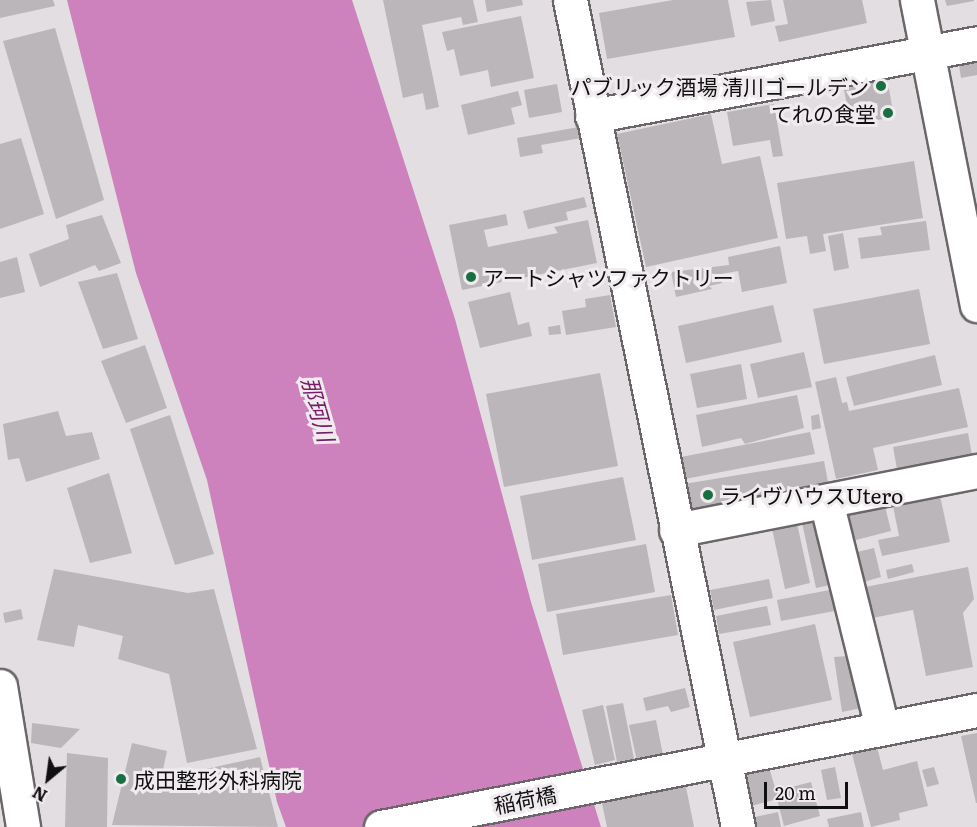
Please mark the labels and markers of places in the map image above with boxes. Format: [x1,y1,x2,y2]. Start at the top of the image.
place label: パブリック酒場 清川ゴールデン [571,73,869,99]
marker: パブリック酒場 清川ゴールデン [874,79,888,93]
place label: てれの食堂 [771,100,876,126]
marker: てれの食堂 [881,106,895,120]
place label: アートシャツファクトリー [483,264,734,290]
marker: アートシャツファクトリー [464,270,478,284]
place label: ライヴハウスUtero [720,482,903,508]
marker: ライヴハウスUtero [701,488,715,502]
place label: 成田整形外科病院 [134,766,302,792]
marker: 成田整形外科病院 [112,770,130,788]

